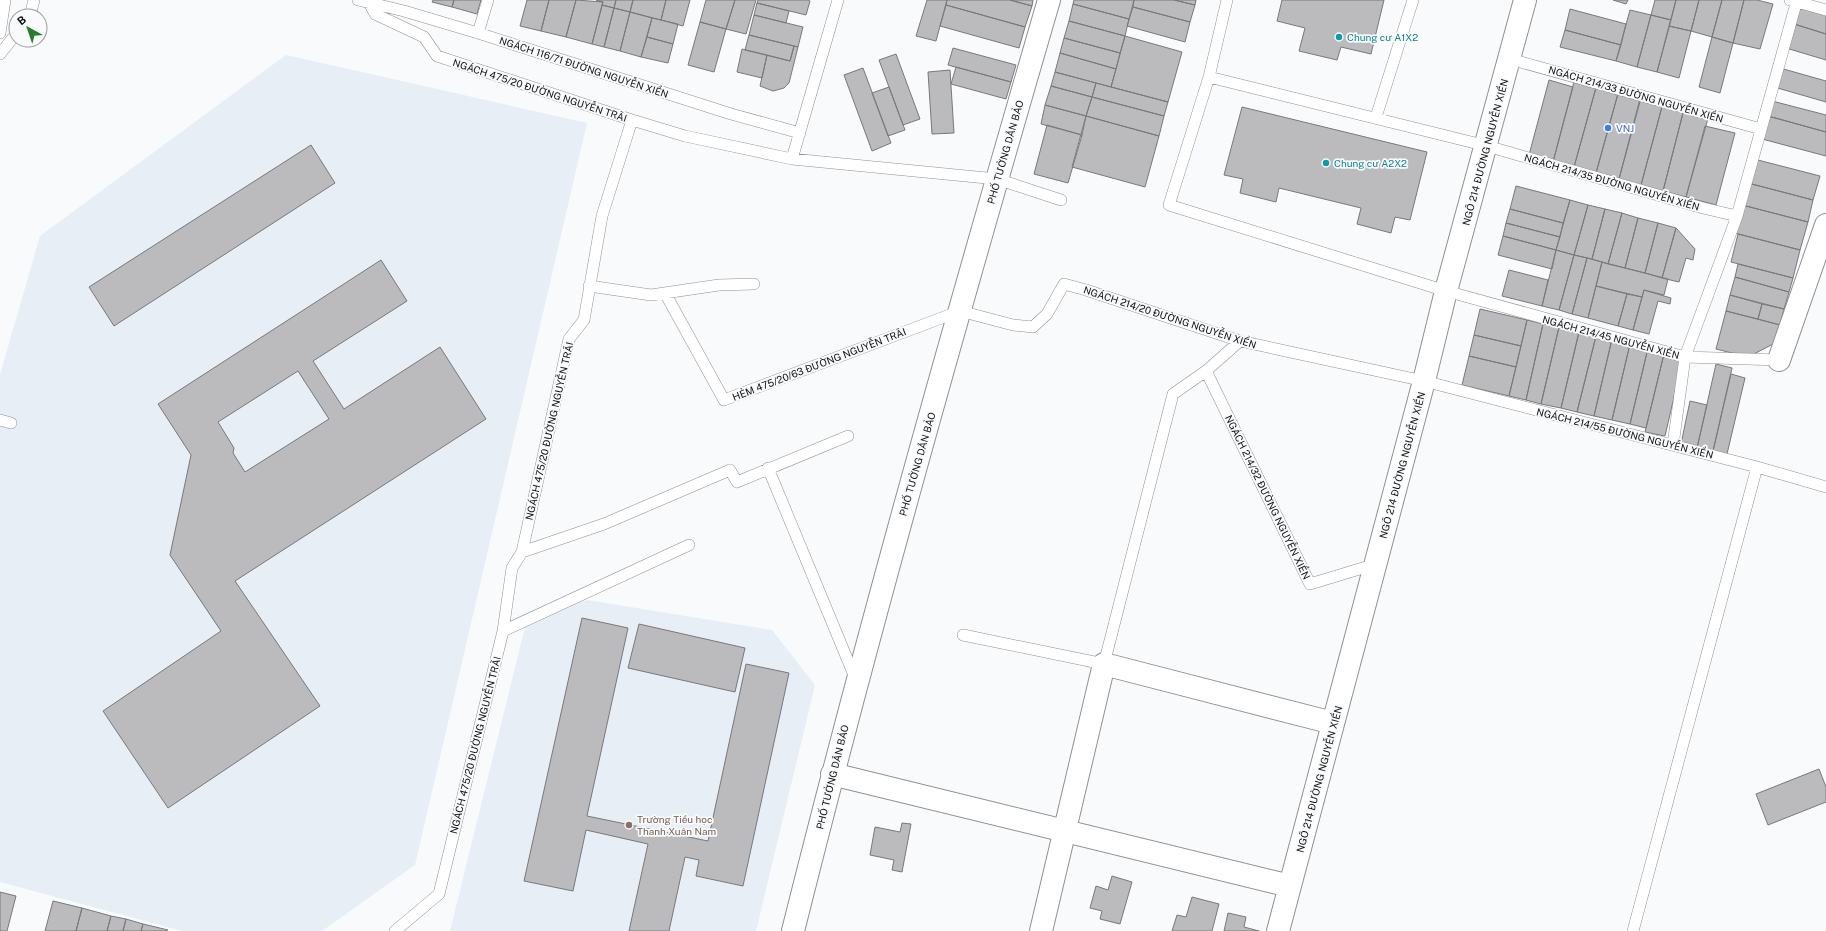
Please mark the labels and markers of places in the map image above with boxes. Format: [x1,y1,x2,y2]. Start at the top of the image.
place label: Chung cư A1X2 [1347,31,1418,43]
marker: Chung cư A1X2 [1334,32,1344,42]
place label: VNJ [1616,122,1634,134]
marker: VNJ [1603,123,1613,133]
place label: Chung cư A2X2 [1334,157,1407,169]
marker: Chung cư A2X2 [1321,158,1331,168]
place label: Trường Tiểu học Thanh Xuân Nam [637,813,716,837]
marker: Trường Tiểu học Thanh Xuân Nam [624,820,634,830]

